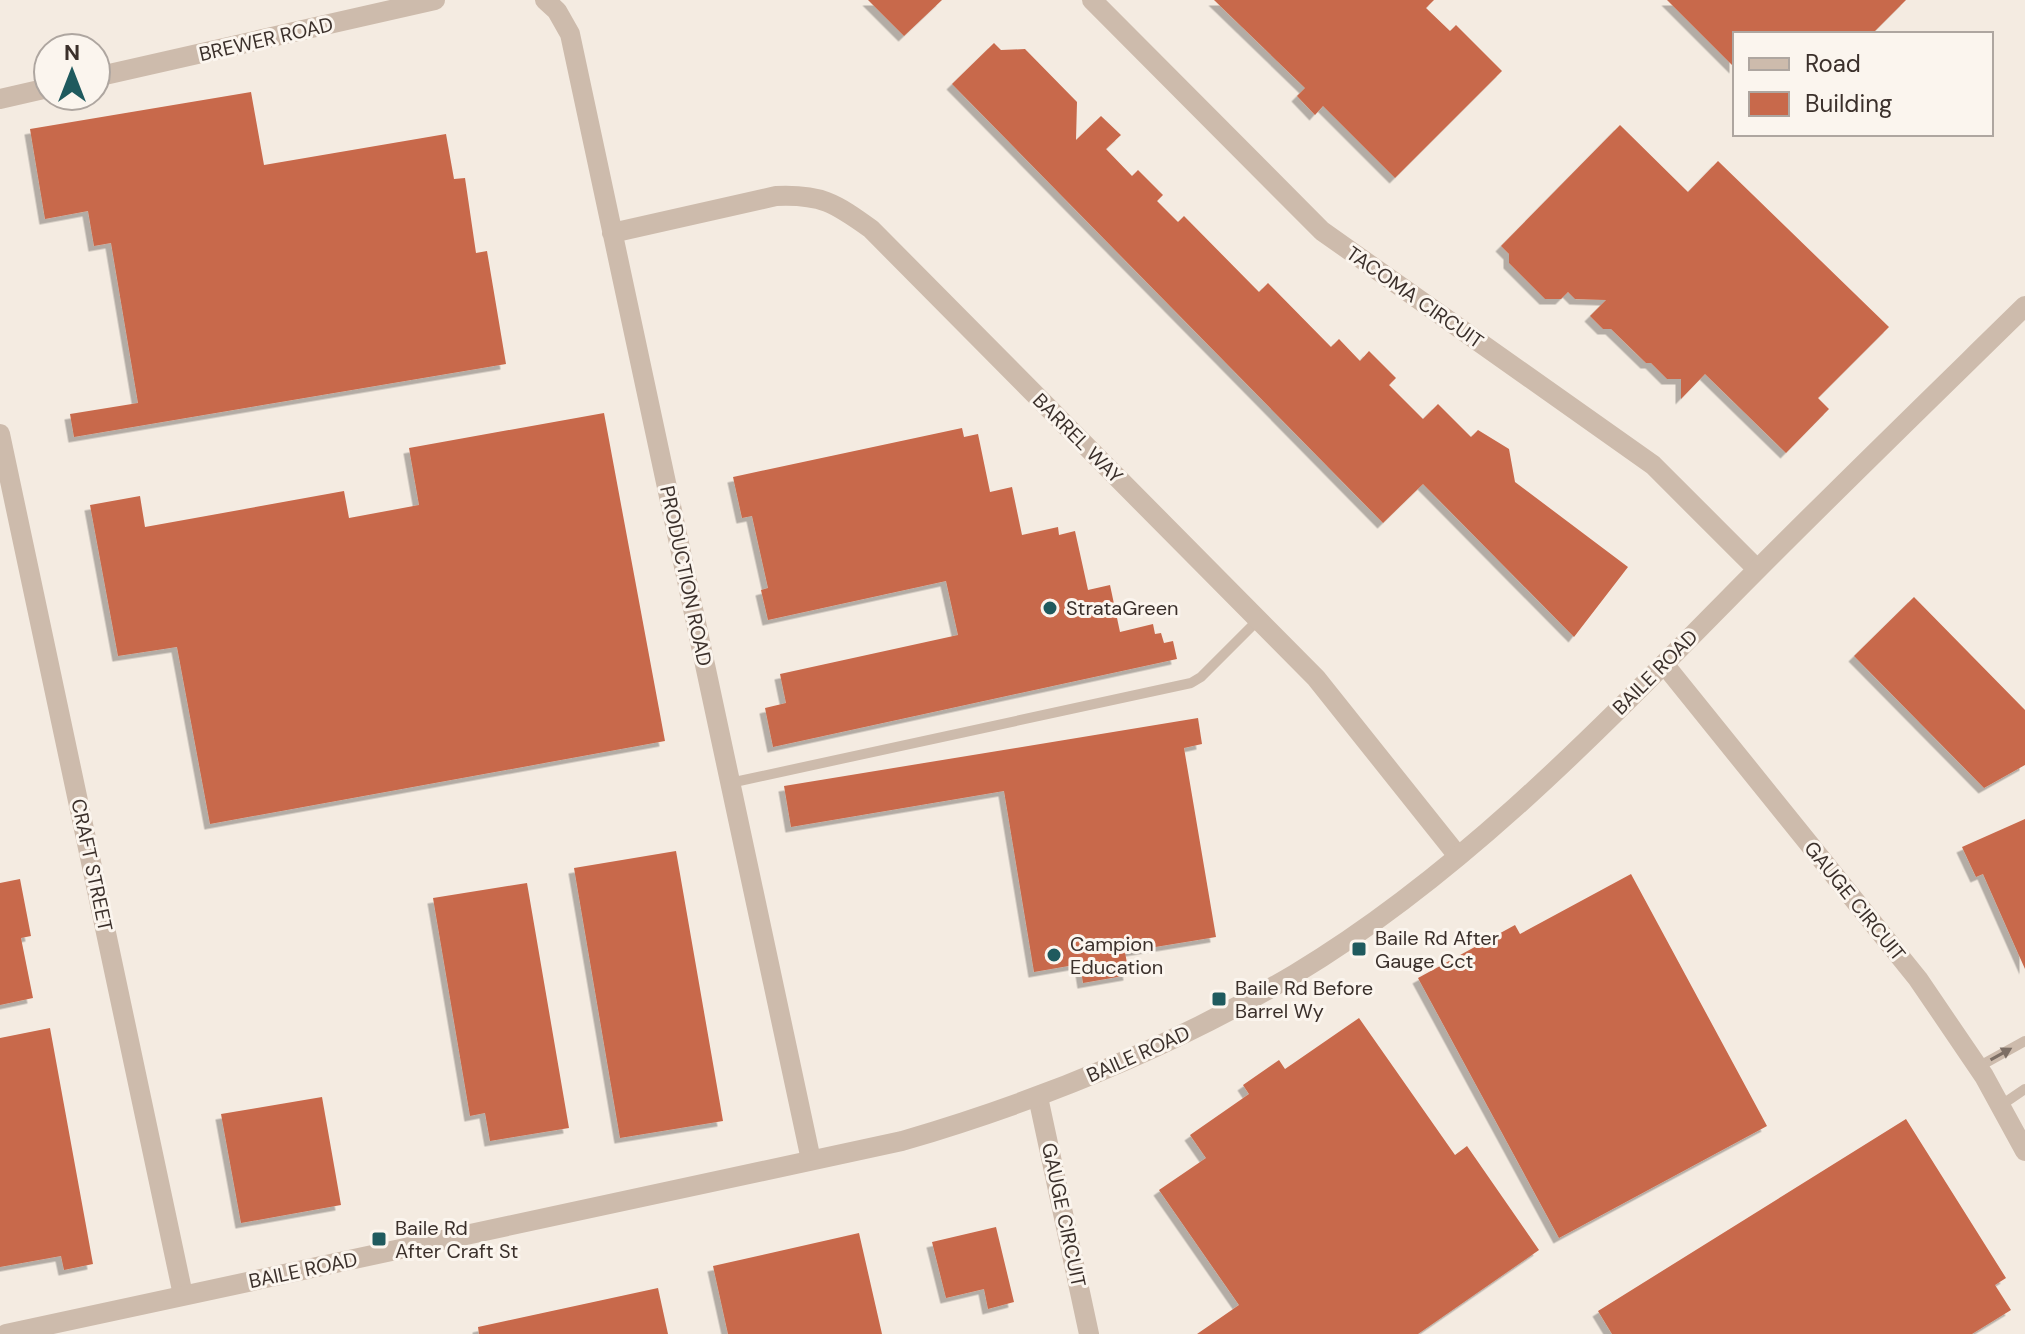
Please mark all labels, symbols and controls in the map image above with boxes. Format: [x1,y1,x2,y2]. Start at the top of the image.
street label: BREWER ROAD [197,11,335,67]
north arrow [32,32,112,112]
legend [1733,32,1993,136]
text: N [64,38,80,67]
text: Road [1805,48,1861,79]
text: Building [1805,88,1892,119]
street label: TACOMA CIRCUIT [1341,240,1489,354]
street label: BARREL WAY [1027,387,1129,489]
street label: PRODUCTION ROAD [654,483,718,669]
place label: StrataGreen [1066,595,1179,621]
marker: StrataGreen [1041,599,1059,617]
street label: BAILE ROAD [1607,624,1703,720]
street label: CRAFT STREET [65,796,119,934]
street label: GAUGE CIRCUIT [1799,836,1911,966]
place label: Baile Rd After Gauge Cct [1375,925,1499,974]
place label: Campion Education [1070,931,1163,980]
marker: Baile Rd After Gauge Cct [1350,940,1368,958]
marker: Campion Education [1045,946,1063,964]
place label: Baile Rd Before Barrel Wy [1235,975,1373,1024]
marker: Baile Rd Before Barrel Wy [1210,990,1228,1008]
street label: BAILE ROAD [1082,1020,1194,1088]
one-way arrow [1990,1047,2013,1061]
street label: GAUGE CIRCUIT [1036,1140,1092,1290]
place label: Baile Rd After Craft St [395,1215,519,1264]
marker: Baile Rd After Craft St [370,1230,388,1248]
street label: BAILE ROAD [246,1246,360,1294]

